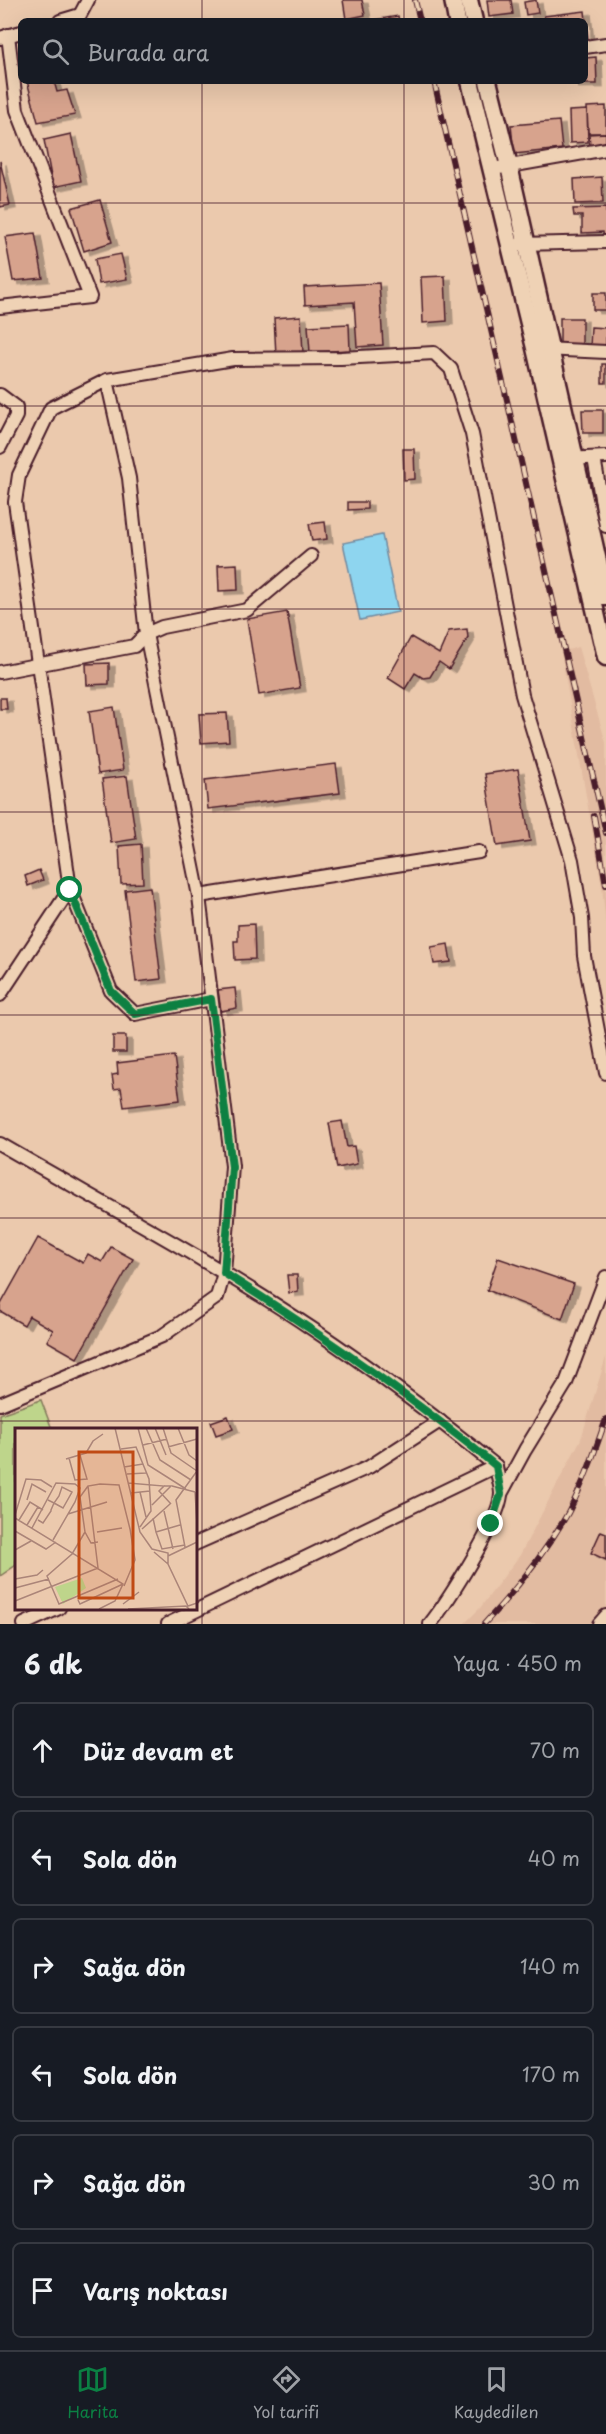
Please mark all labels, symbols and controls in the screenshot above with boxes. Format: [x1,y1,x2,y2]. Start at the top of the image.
search box [18,18,588,84]
icon: search [39,35,72,68]
text: Burada ara [87,35,209,68]
route start [56,876,82,902]
inset map [15,1428,196,1609]
route end [477,1510,503,1536]
text: 6 dk [24,1644,82,1683]
text: Yaya · 450 m [453,1648,582,1678]
icon: ahead [26,1734,59,1767]
text: Düz devam et [83,1734,234,1767]
text: 70 m [530,1735,580,1765]
icon: left [26,1842,59,1875]
text: Sola dön [83,1842,177,1875]
text: 40 m [528,1843,580,1873]
icon: right [26,1950,59,1983]
text: Sağa dön [83,1950,186,1983]
text: 140 m [520,1951,580,1981]
icon: left [26,2058,59,2091]
text: Sola dön [83,2058,177,2091]
text: 170 m [522,2059,580,2089]
icon: right [26,2166,59,2199]
text: Sağa dön [83,2166,186,2199]
text: 30 m [527,2167,580,2197]
icon: arrive [26,2274,59,2307]
text: Varış noktası [83,2274,228,2307]
tab: Harita [67,2363,118,2423]
tab: Yol tarifi [253,2363,319,2423]
tab: Kaydedilen [454,2363,539,2423]

